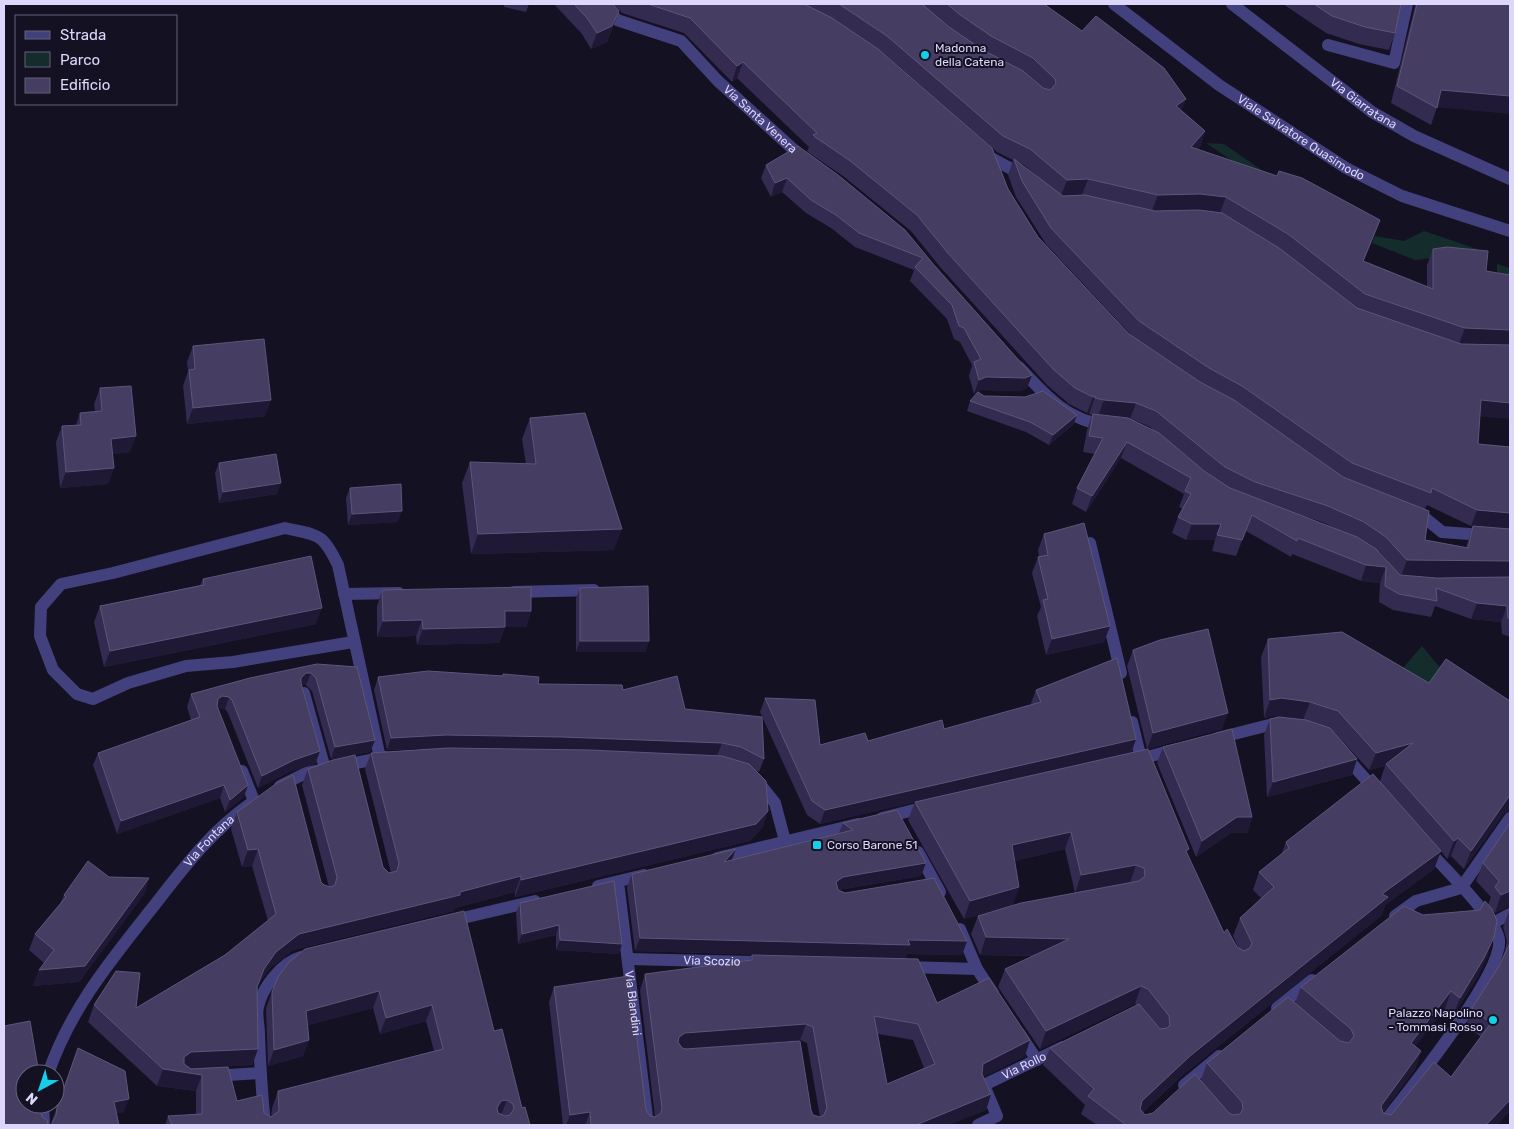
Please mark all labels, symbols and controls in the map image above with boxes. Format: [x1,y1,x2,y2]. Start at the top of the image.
legend [15,15,178,105]
text: Strada [60,26,106,44]
place label: Madonna della Catena [935,41,1004,69]
marker: Madonna della Catena [919,49,931,61]
text: Parco [60,51,100,69]
street label: Via Giarratana [1327,75,1399,132]
text: Edificio [60,76,110,94]
street label: Via Santa Venera [720,82,800,156]
street label: Viale Salvatore Quasimodo [1235,92,1367,183]
street label: Via Fontana [181,812,237,870]
place label: Corso Barone 51 [827,838,917,852]
marker: Corso Barone 51 [811,839,823,851]
street label: Via Scozio [683,953,741,969]
street label: Via Blandini [622,970,644,1036]
place label: Palazzo Napolino - Tommasi Rosso [1388,1006,1483,1034]
marker: Palazzo Napolino - Tommasi Rosso [1487,1014,1499,1026]
street label: Via Rollo [999,1049,1049,1082]
north arrow [15,1064,65,1114]
text: N [23,1089,41,1108]

